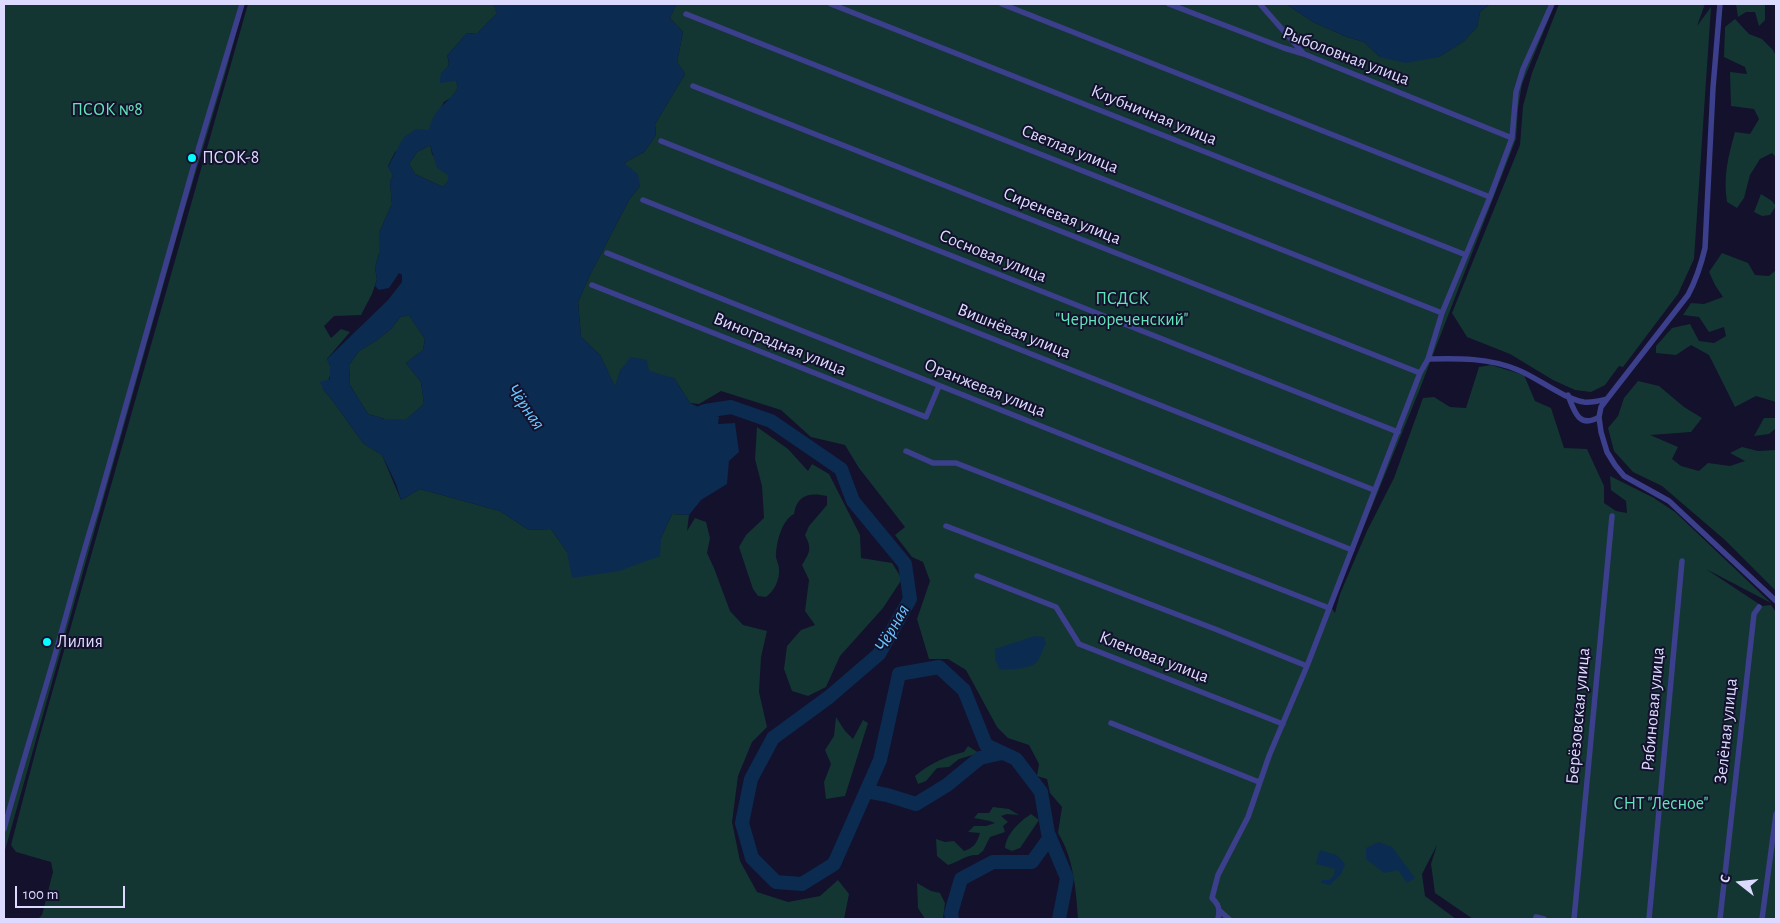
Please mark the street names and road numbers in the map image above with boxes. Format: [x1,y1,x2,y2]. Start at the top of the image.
street label: Рыболовная улица [1279,22,1413,90]
street label: Клубничная улица [1088,80,1220,150]
street label: Светлая улица [1018,120,1122,178]
street label: Сиреневая улица [1000,183,1124,249]
street label: Сосновая улица [936,225,1050,287]
street label: Вишнёвая улица [954,298,1074,364]
street label: Виноградная улица [710,307,850,381]
street label: Оранжевая улица [921,354,1049,422]
street label: Кленовая улица [1096,626,1212,688]
street label: Рябиновая улица [1637,646,1669,772]
street label: Берёзовская улица [1561,647,1595,785]
street label: Зелёная улица [1710,677,1742,785]

